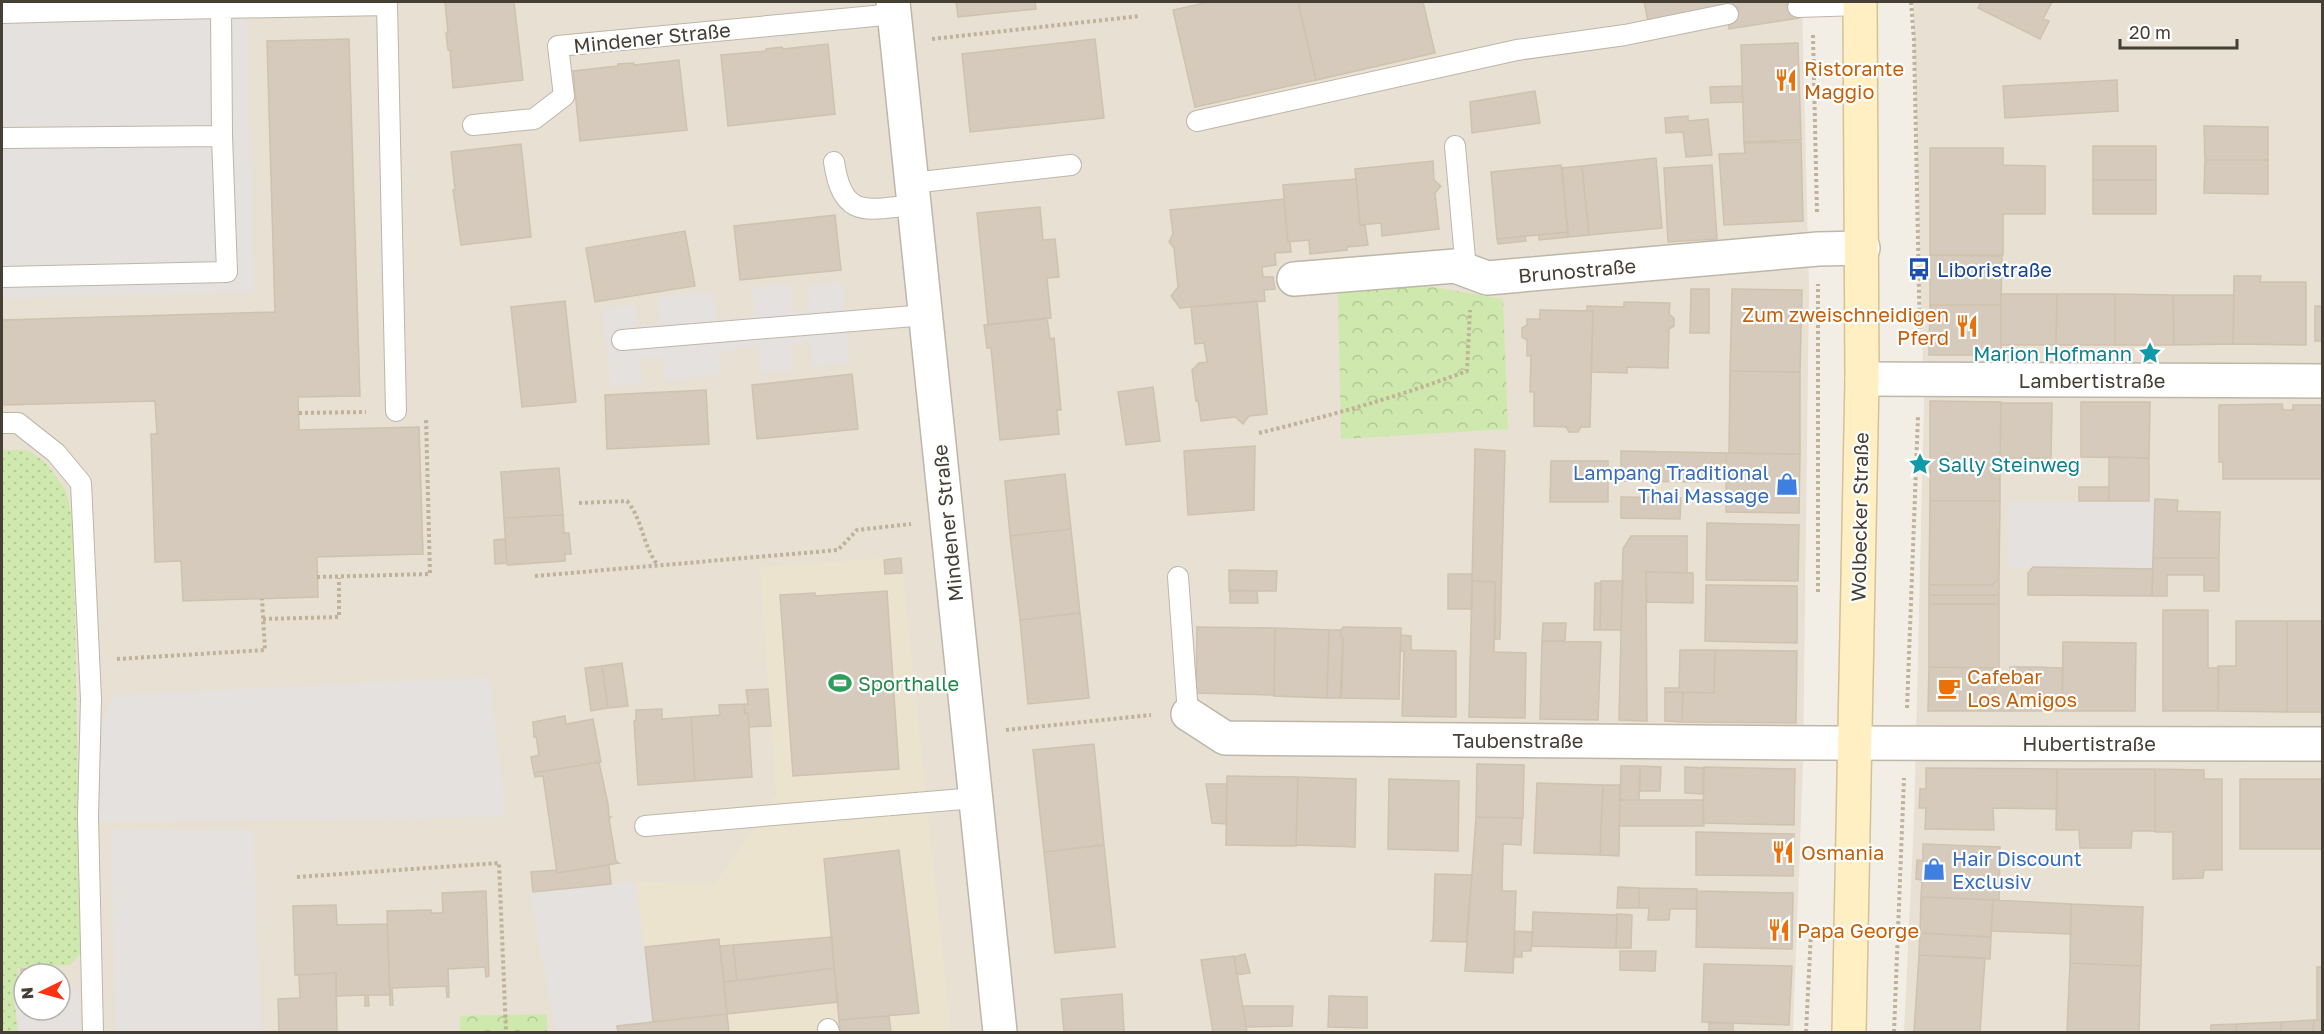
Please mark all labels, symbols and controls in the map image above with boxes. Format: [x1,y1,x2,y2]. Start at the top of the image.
scale bar [2120,12,2237,50]
street label: Mindener Straße [572,17,732,57]
text: 20 m [2129,21,2171,43]
place label: Ristorante Maggio [1804,56,1904,103]
restaurant icon: Ristorante Maggio [1773,67,1799,93]
street label: Brunostraße [1517,253,1637,287]
bus stop icon: Liboristraße [1906,256,1932,282]
place label: Liboristraße [1937,257,2052,281]
place label: Zum zweischneidigen Pferd [1742,302,1949,349]
restaurant icon: Zum zweischneidigen Pferd [1954,313,1980,339]
place icon: Marion Hofmann [2137,340,2163,366]
place label: Marion Hofmann [1973,341,2132,365]
street label: Lambertistraße [2019,368,2165,392]
street label: Wolbecker Straße [1846,432,1872,602]
street label: Mindener Straße [927,443,967,603]
place icon: Sally Steinweg [1907,451,1933,477]
place label: Sally Steinweg [1938,452,2080,476]
place label: Lampang Traditional Thai Massage [1573,460,1769,507]
shop icon: Lampang Traditional Thai Massage [1774,471,1800,497]
place label: Cafebar Los Amigos [1967,664,2077,711]
sports icon: Sporthalle [827,670,853,696]
place label: Sporthalle [858,671,959,695]
cafe icon: Cafebar Los Amigos [1936,675,1962,701]
street label: Taubenstraße [1453,728,1583,752]
street label: Hubertistraße [2022,731,2156,755]
restaurant icon: Osmania [1770,839,1796,865]
place label: Osmania [1801,840,1884,864]
place label: Hair Discount Exclusiv [1952,846,2082,893]
shop icon: Hair Discount Exclusiv [1921,856,1947,882]
restaurant icon: Papa George [1766,917,1792,943]
place label: Papa George [1797,918,1919,942]
north arrow [12,962,72,1022]
text: N [17,986,38,1000]

